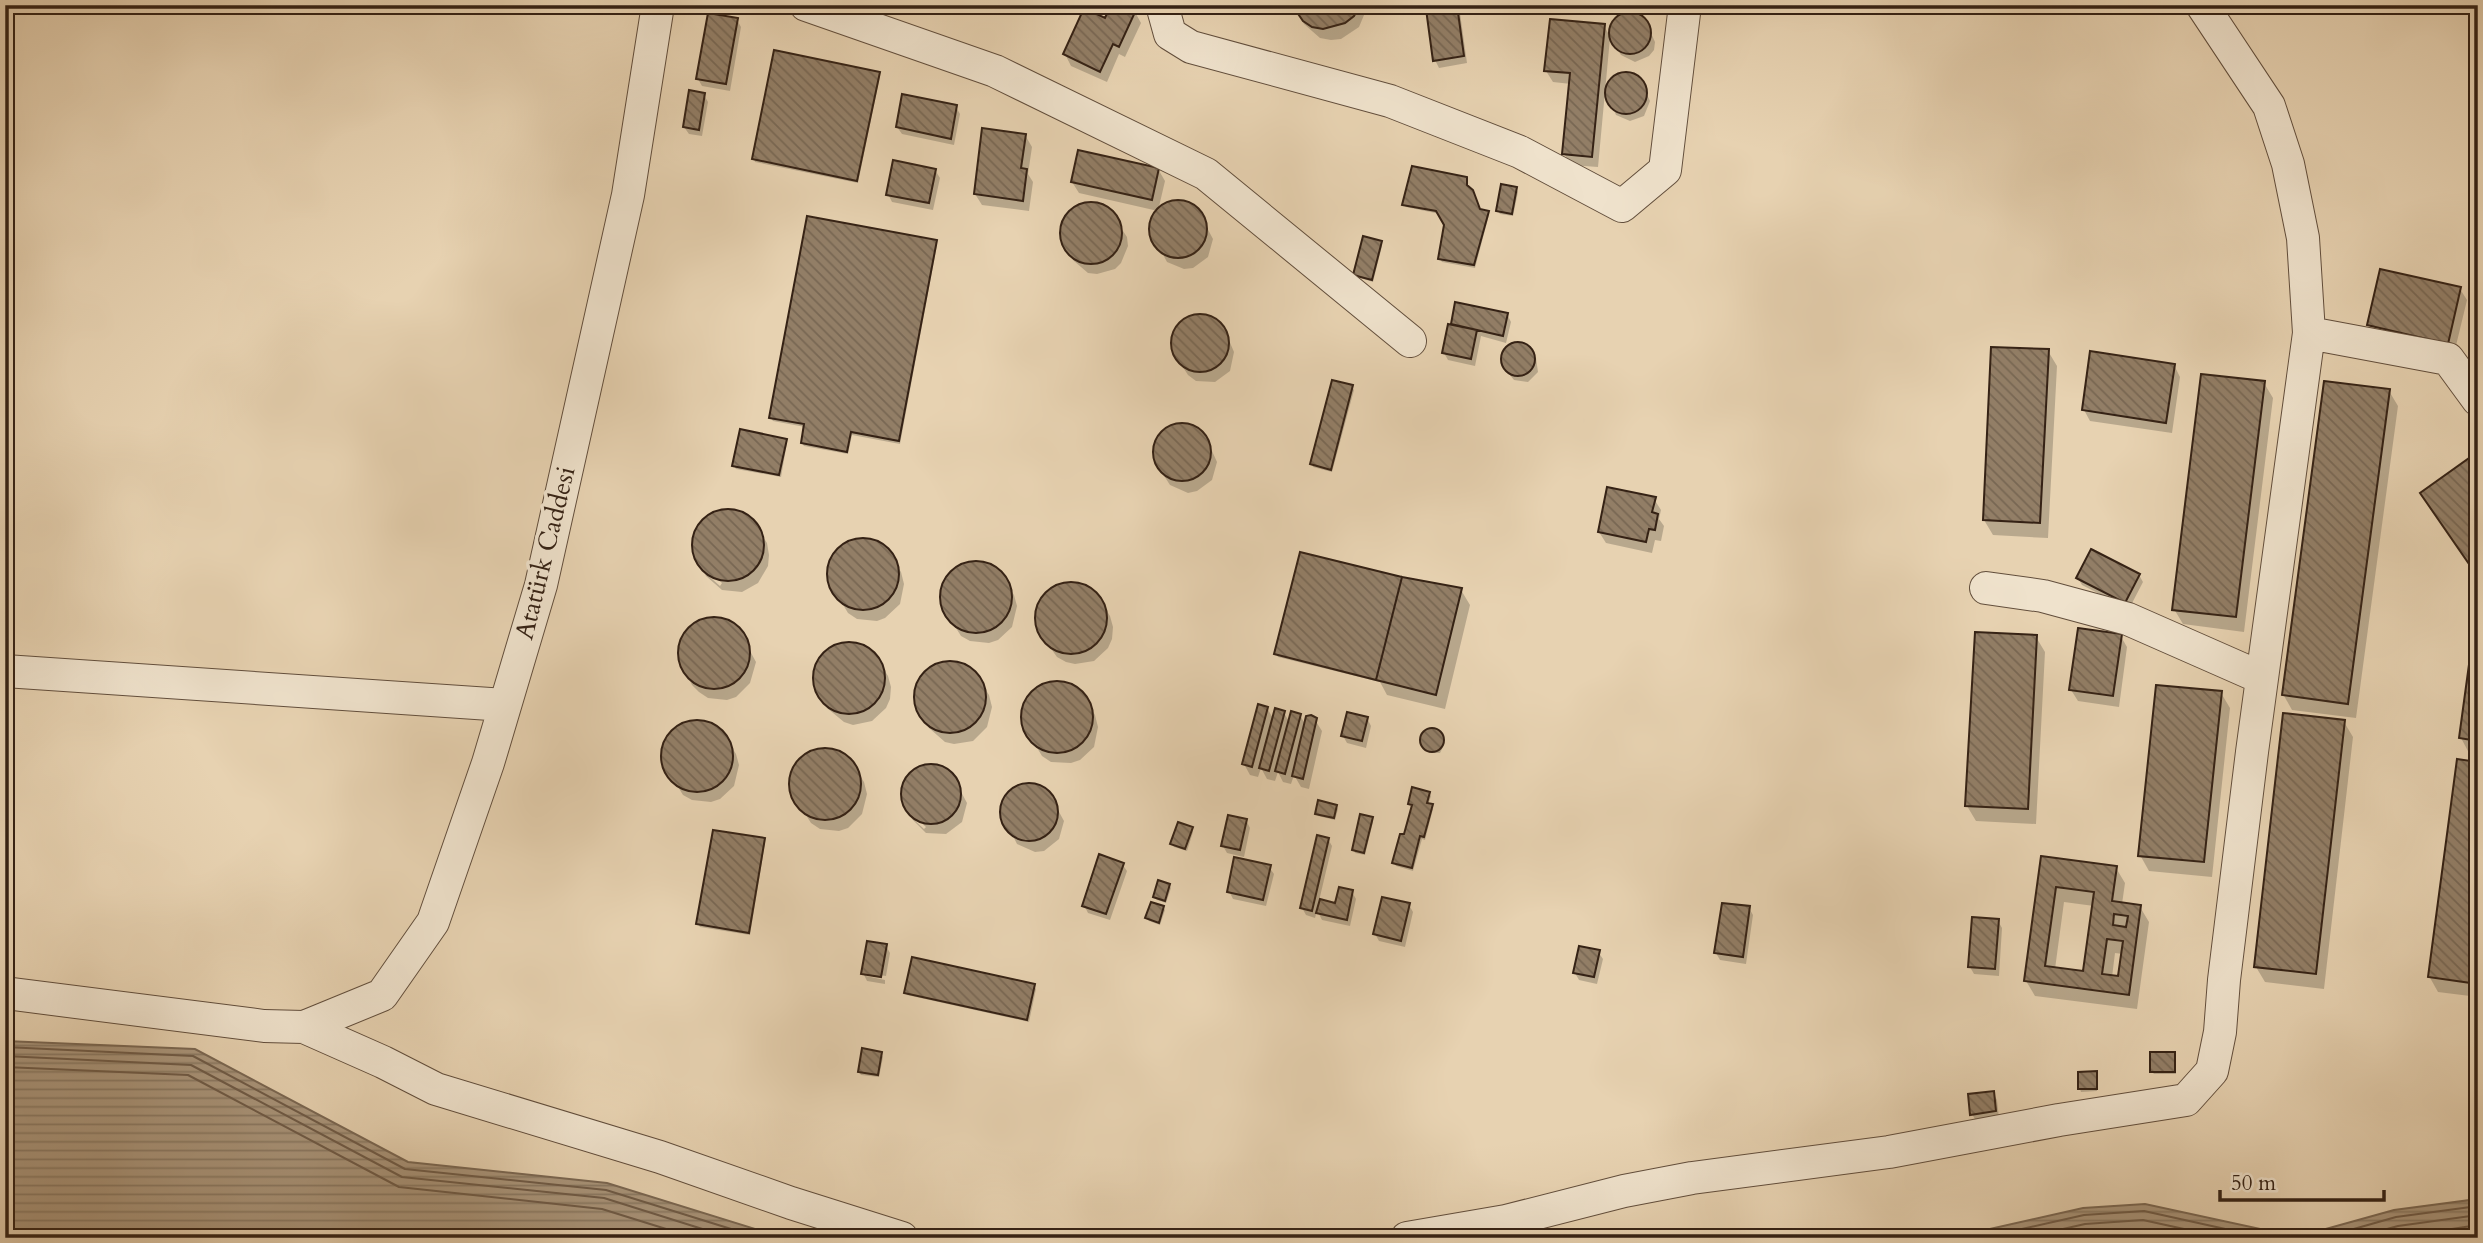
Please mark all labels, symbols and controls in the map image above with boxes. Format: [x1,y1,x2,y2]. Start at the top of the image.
street label: Atatürk Caddesi [507,463,583,643]
scale bar [2220,1159,2385,1203]
text: 50 m [2231,1169,2276,1198]

